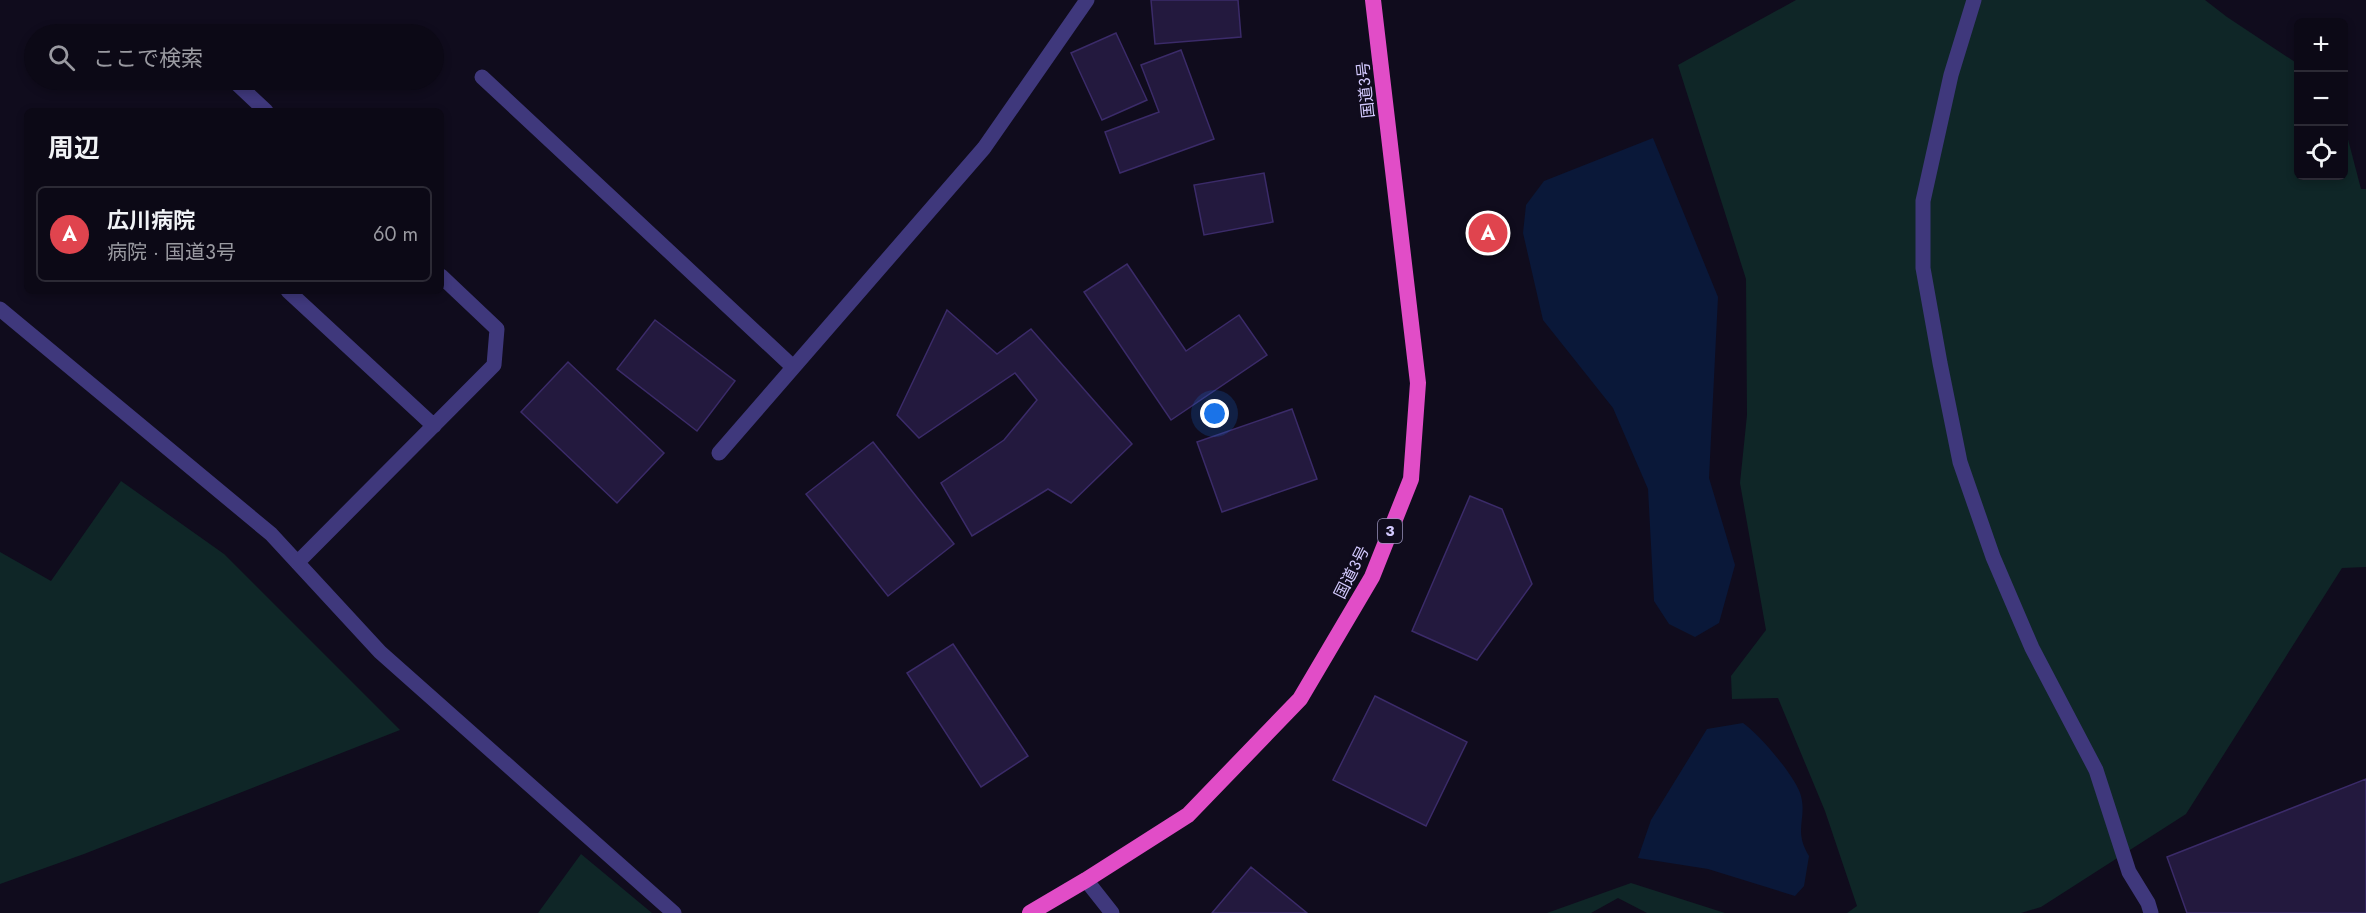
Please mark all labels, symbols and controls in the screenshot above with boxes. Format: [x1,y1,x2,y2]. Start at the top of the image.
map controls [2294,18,2348,180]
button: + [2294,18,2348,72]
search box [24,24,444,90]
icon: search [45,41,78,74]
text: ここで検索 [93,42,203,74]
street label: 国道3号 [1351,61,1380,119]
button: − [2294,72,2348,126]
button: locate [2294,126,2348,180]
text: 周辺 [48,129,100,167]
text: 広川病院 [107,204,195,236]
pin: A [1468,210,1508,256]
text: A [62,220,77,249]
text: 60 m [373,220,418,249]
text: 病院 · 国道3号 [107,238,236,267]
your location [1200,399,1229,428]
road number: 3 [1378,519,1402,543]
street label: 国道3号 [1328,542,1375,603]

